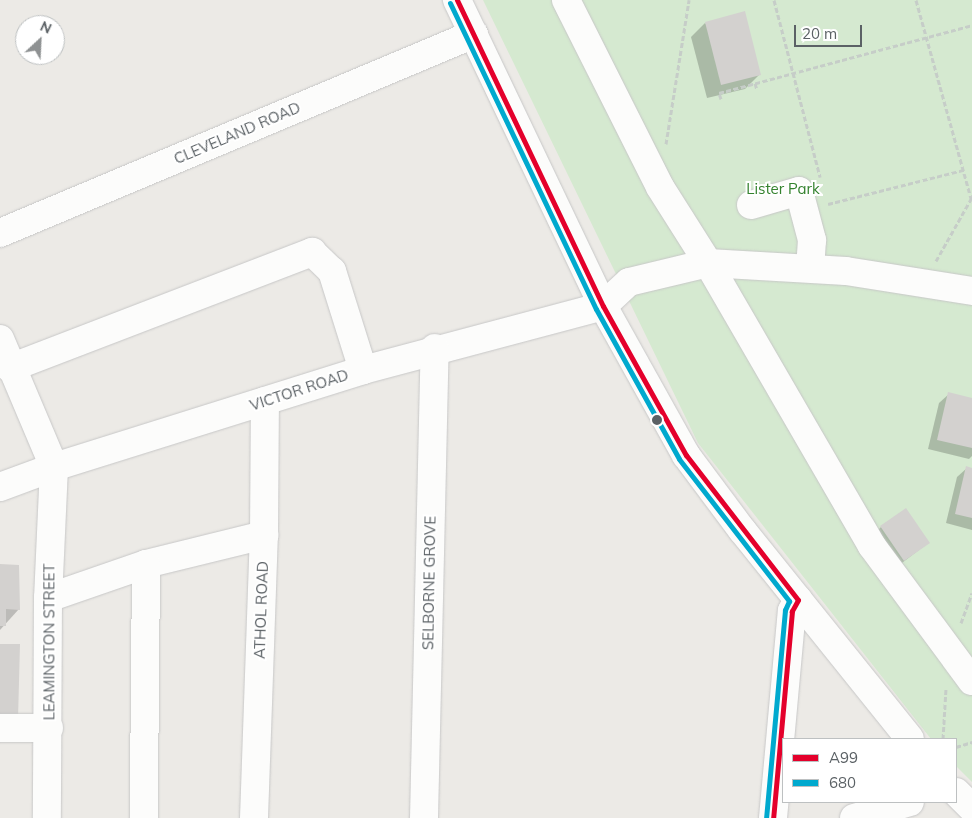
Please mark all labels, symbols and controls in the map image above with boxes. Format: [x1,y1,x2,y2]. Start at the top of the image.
north arrow [15,15,65,65]
scale bar [797,15,864,47]
text: N [37,17,55,38]
text: 20 m [802,24,837,43]
street label: CLEVELAND ROAD [171,98,303,168]
park label: Lister Park [746,180,820,198]
street label: VICTOR ROAD [247,366,351,414]
unlabelled marker [652,415,662,425]
street label: SELBORNE GROVE [419,516,439,650]
street label: ATHOL ROAD [250,561,272,659]
street label: LEAMINGTON STREET [40,564,58,720]
legend [782,738,957,803]
text: A99 [829,748,858,767]
text: 680 [829,773,856,792]

